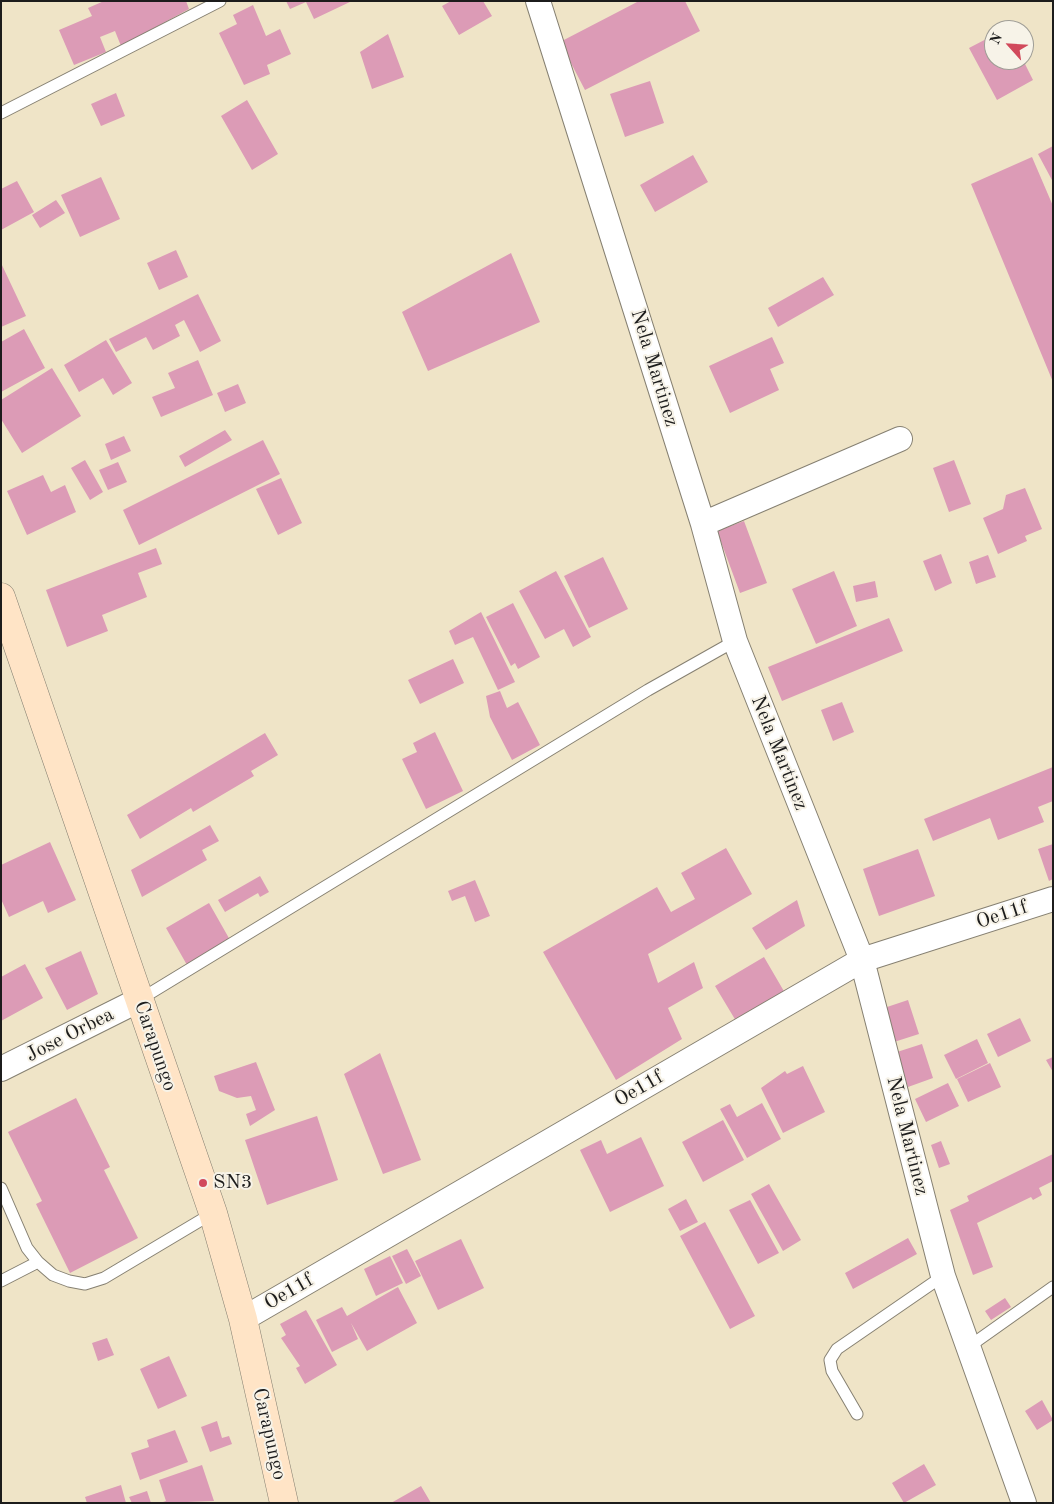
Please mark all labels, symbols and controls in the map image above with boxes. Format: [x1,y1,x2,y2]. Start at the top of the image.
north arrow [984,20,1034,70]
text: N [988,31,1005,47]
street label: Nela Martinez [625,306,683,430]
street label: Nela Martinez [745,692,813,814]
street label: Oe11f [973,895,1031,935]
street label: Carapungo [128,998,182,1094]
street label: Jose Orbea [22,1003,118,1067]
street label: Oe11f [610,1065,668,1113]
street label: Nela Martinez [881,1074,933,1198]
place label: SN3 [213,1171,252,1195]
marker: SN3 [197,1177,209,1189]
street label: Oe11f [260,1268,318,1316]
street label: Carapungo [247,1386,291,1482]

